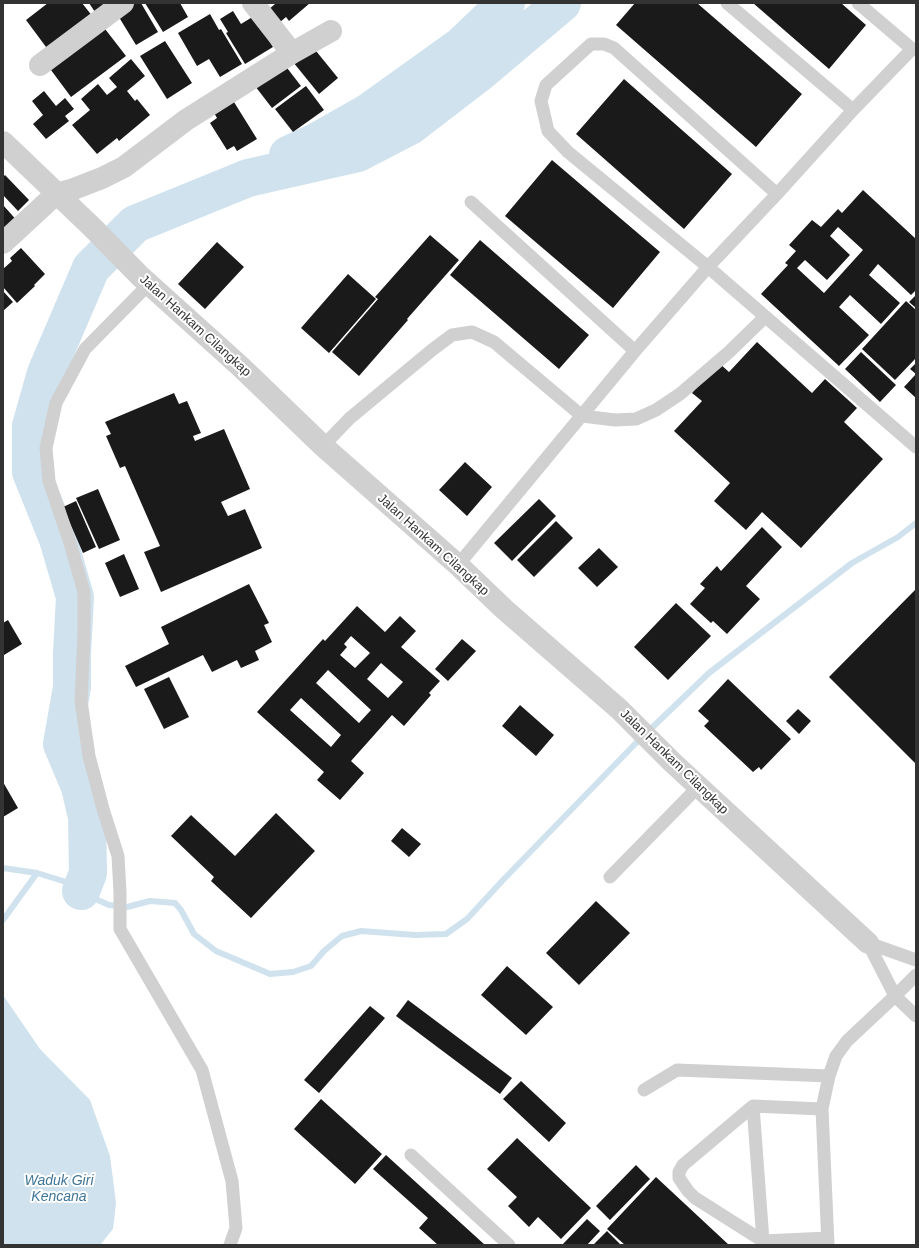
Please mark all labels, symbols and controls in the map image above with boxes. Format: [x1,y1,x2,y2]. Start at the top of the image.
street label: Jalan Hankam Cilangkap [136,272,254,380]
street label: Jalan Hankam Cilangkap [374,491,492,599]
street label: Jalan Hankam Cilangkap [617,706,731,818]
water label: Waduk Giri Kencana [25,1173,93,1206]

